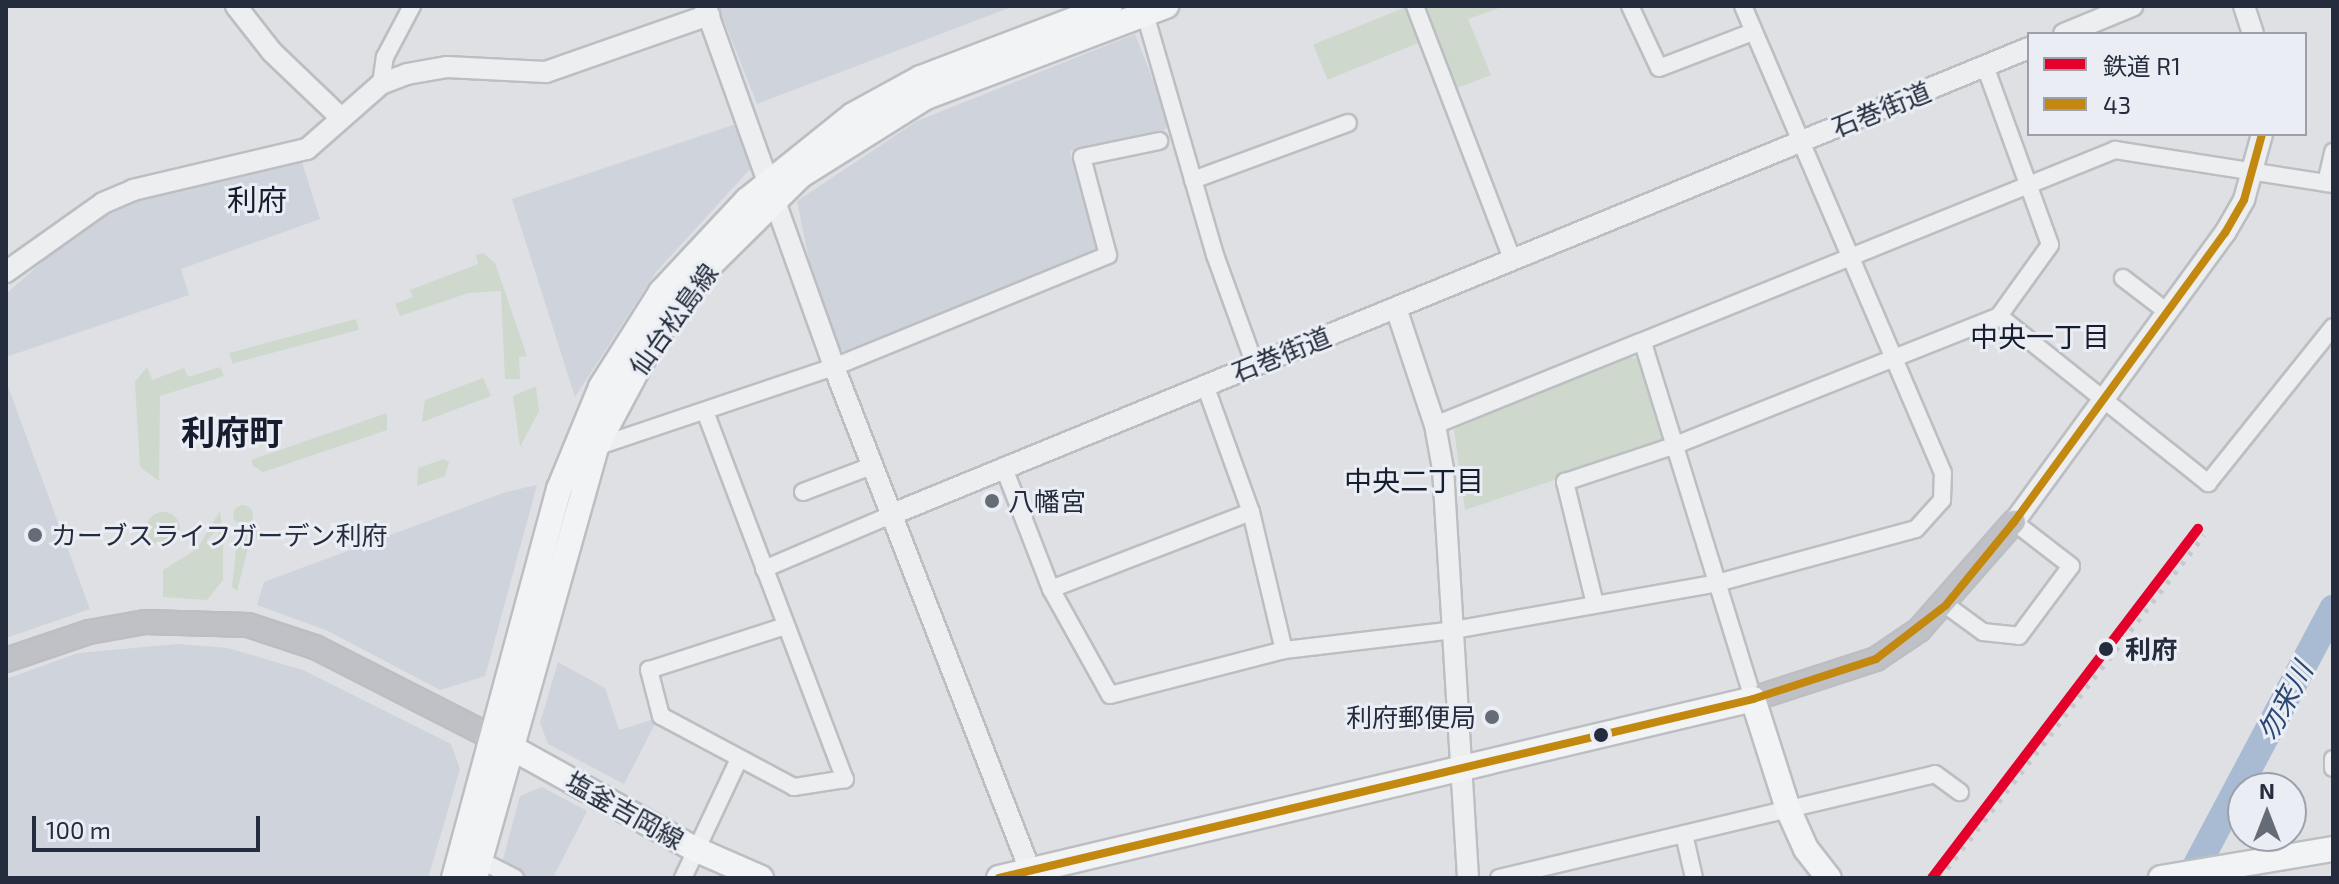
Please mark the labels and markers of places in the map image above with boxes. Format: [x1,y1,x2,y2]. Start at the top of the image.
place label: 八幡宮 [1008,485,1086,517]
marker: 八幡宮 [983,492,1001,510]
place label: カーブスライフガーデン利府 [51,519,389,551]
marker: カーブスライフガーデン利府 [26,526,44,544]
place label: 利府 [2125,633,2177,665]
marker: 利府 [2094,637,2118,661]
place label: 利府郵便局 [1346,701,1476,733]
marker: 利府郵便局 [1483,708,1501,726]
unlabelled marker [1593,727,1609,743]

